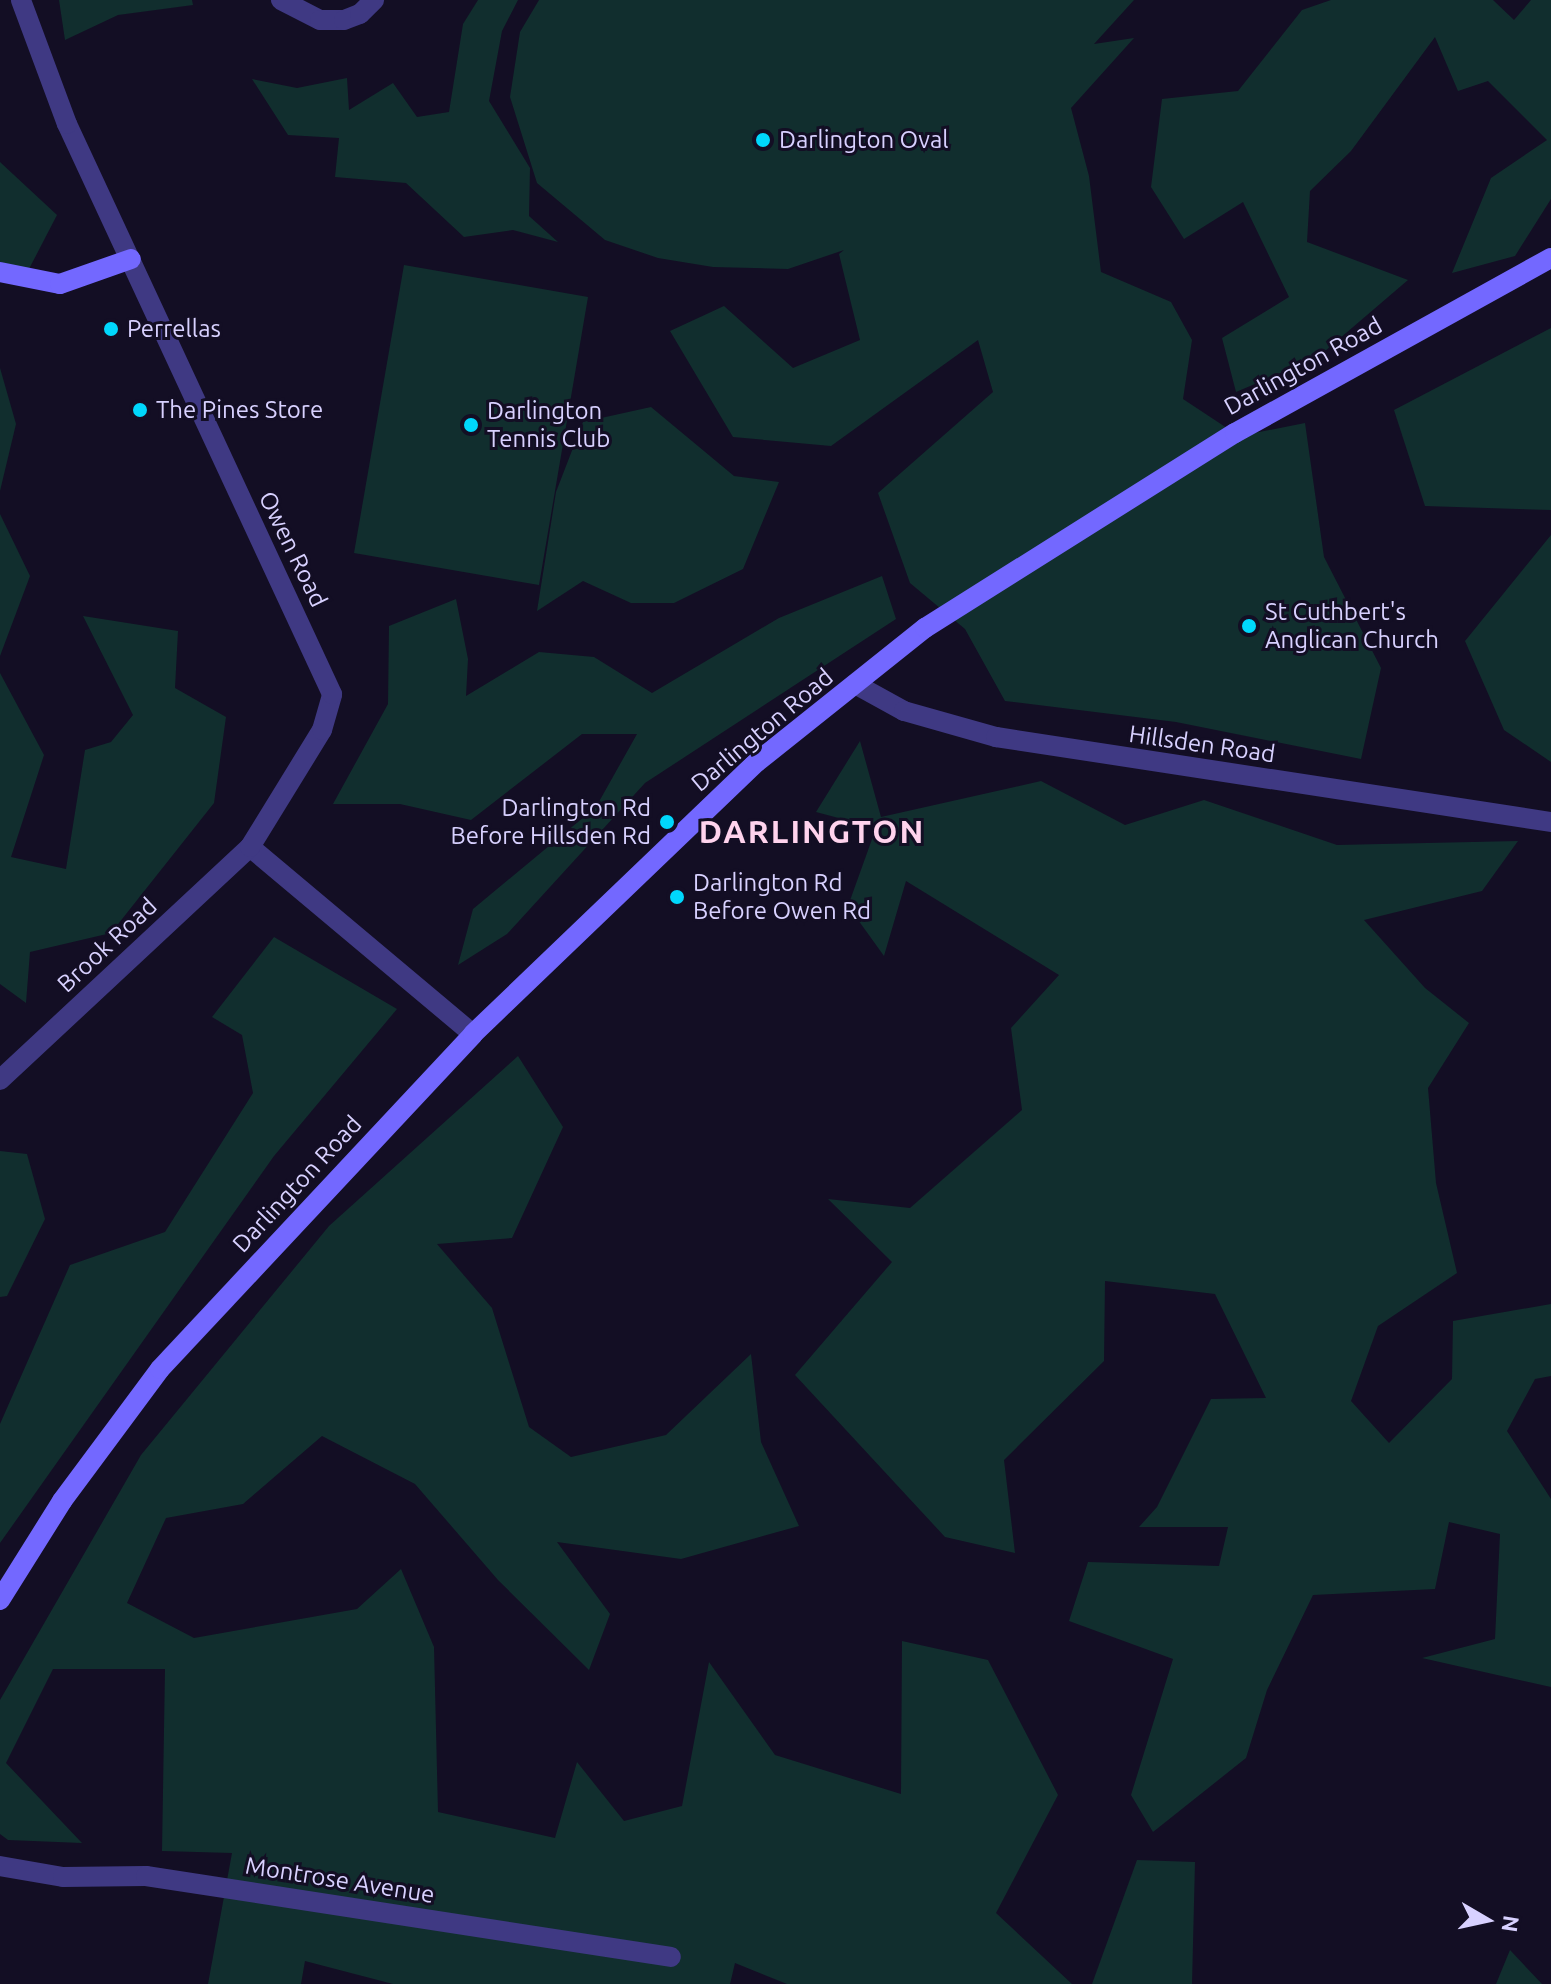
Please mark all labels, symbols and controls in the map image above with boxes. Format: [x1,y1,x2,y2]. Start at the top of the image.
place label: Darlington Oval [779,126,949,154]
marker: Darlington Oval [754,131,772,149]
street label: Darlington Road [1219,311,1387,421]
place label: Perrellas [127,315,221,343]
marker: Perrellas [102,320,120,338]
place label: The Pines Store [156,396,323,424]
place label: Darlington Tennis Club [487,397,610,453]
marker: The Pines Store [131,401,149,419]
marker: Darlington Tennis Club [462,416,480,434]
street label: Owen Road [253,487,333,611]
place label: St Cuthbert's Anglican Church [1265,598,1439,654]
marker: St Cuthbert's Anglican Church [1240,617,1258,635]
street label: Darlington Road [685,662,839,798]
street label: Hillsden Road [1127,719,1277,769]
place label: Darlington Rd Before Hillsden Rd [451,794,651,850]
district label: DARLINGTON [699,812,925,850]
marker: Darlington Rd Before Hillsden Rd [658,813,676,831]
place label: Darlington Rd Before Owen Rd [693,869,871,925]
marker: Darlington Rd Before Owen Rd [668,888,686,906]
street label: Brook Road [51,892,163,998]
street label: Darlington Road [226,1110,368,1258]
street label: Montrose Avenue [243,1851,437,1909]
north arrow [1447,1880,1527,1960]
text: N [1498,1914,1525,1934]

